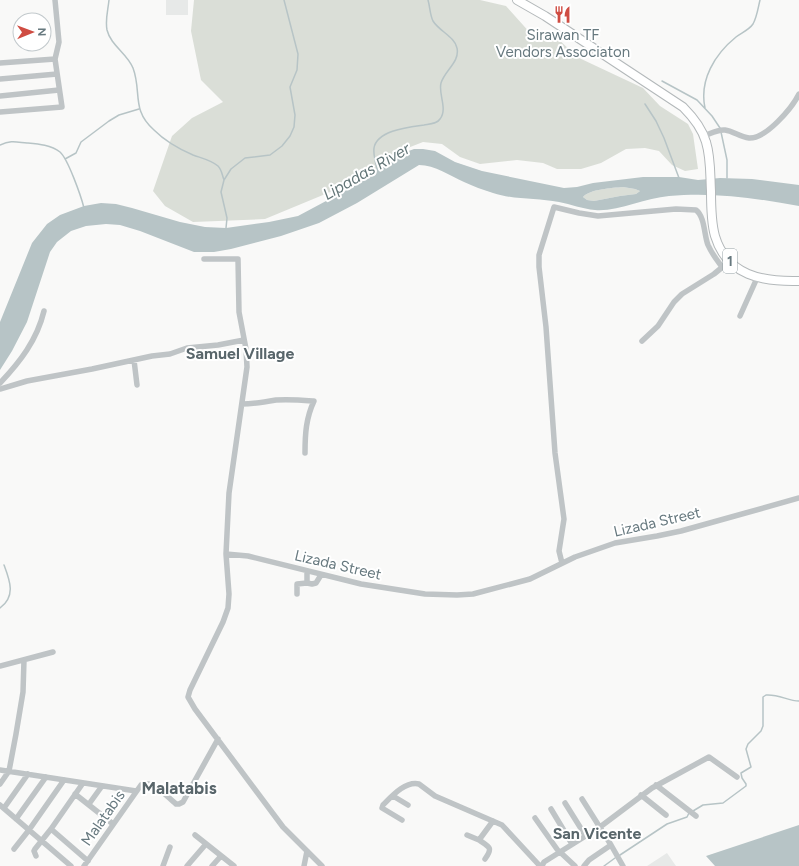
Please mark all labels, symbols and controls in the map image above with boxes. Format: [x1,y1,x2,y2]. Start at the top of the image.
restaurant icon: Sirawan TF Vendors Associaton [553,4,573,24]
north arrow [12,12,52,52]
place label: Sirawan TF Vendors Associaton [496,26,630,61]
text: N [35,27,48,36]
water label: Lipadas River [319,139,414,204]
road number: 1 [723,249,737,273]
district label: Samuel Village [186,344,294,363]
street label: Lizada Street [612,503,702,541]
street label: Lizada Street [293,546,383,584]
district label: Malatabis [141,778,217,798]
street label: Malatabis [77,787,129,849]
district label: San Vicente [553,824,641,843]

